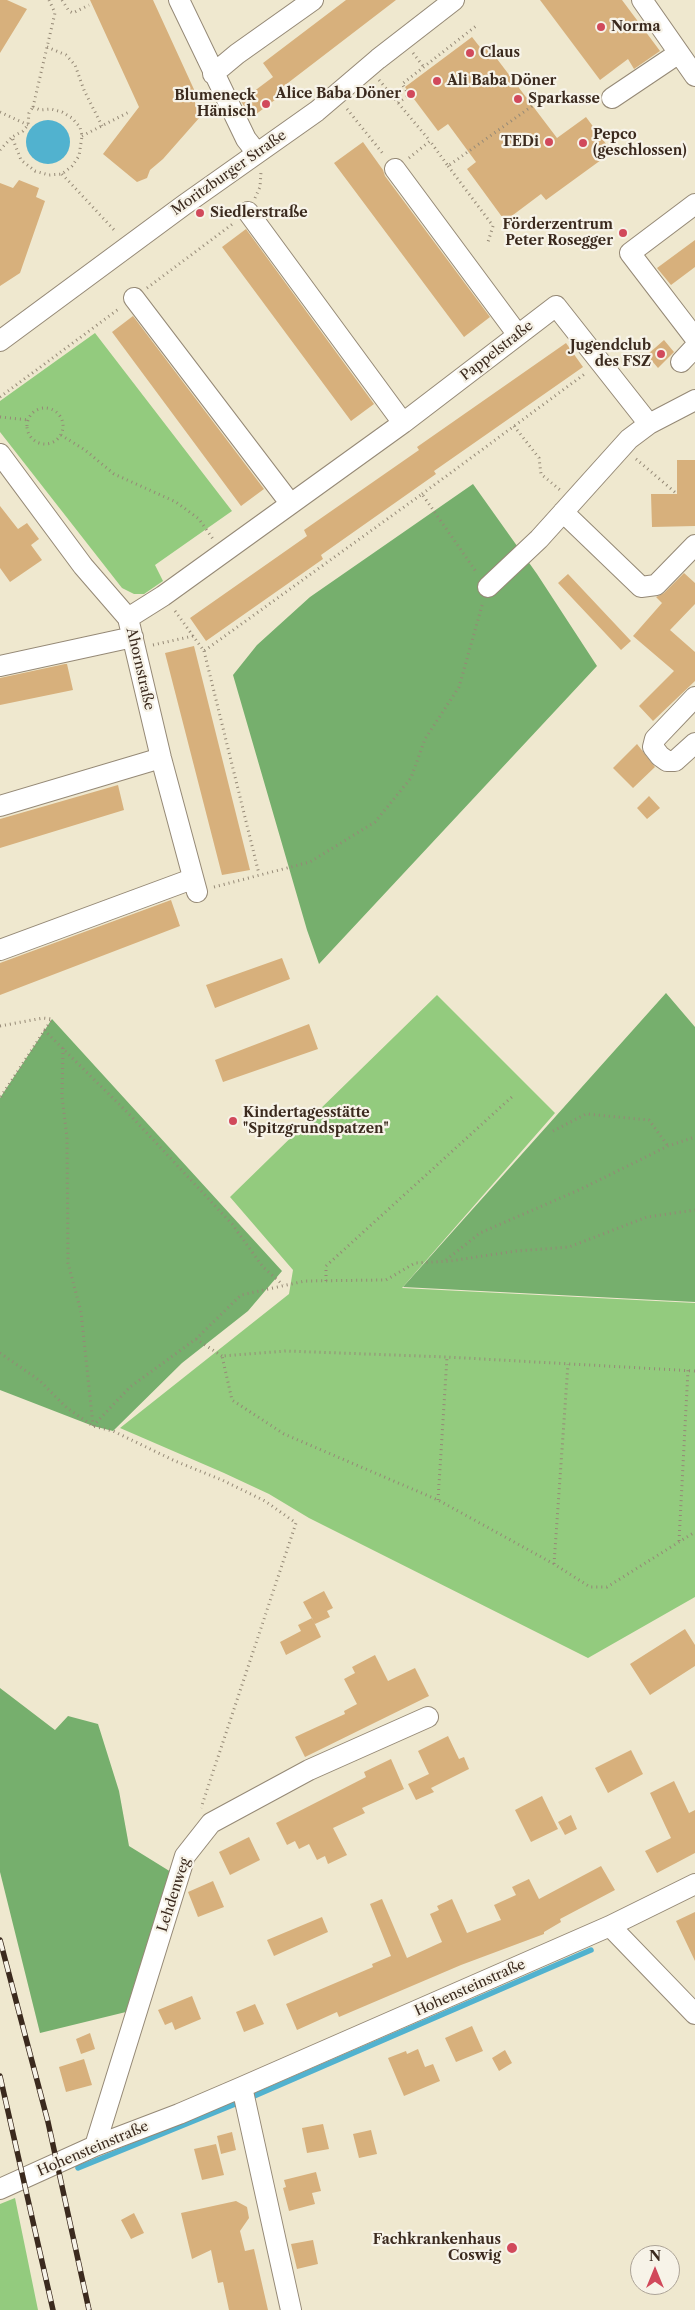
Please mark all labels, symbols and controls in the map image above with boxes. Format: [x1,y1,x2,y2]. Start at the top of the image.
place label: Norma [611,19,661,35]
marker: Norma [595,21,607,33]
place label: Claus [480,45,520,61]
marker: Claus [464,47,476,59]
place label: Ali Baba Döner [447,73,556,89]
marker: Ali Baba Döner [431,75,443,87]
place label: Alice Baba Döner [276,86,401,102]
place label: Blumeneck Hänisch [174,88,256,120]
marker: Alice Baba Döner [405,88,417,100]
place label: Sparkasse [528,91,600,107]
marker: Sparkasse [512,93,524,105]
marker: Blumeneck Hänisch [260,98,272,110]
street label: Moritzburger Straße [168,127,290,219]
place label: Pepco (geschlossen) [593,127,687,160]
place label: TEDi [501,134,539,150]
marker: TEDi [543,136,555,148]
marker: Pepco (geschlossen) [577,137,589,149]
place label: Siedlerstraße [210,205,308,221]
marker: Siedlerstraße [194,207,206,219]
place label: Förderzentrum Peter Rosegger [502,217,613,250]
marker: Förderzentrum Peter Rosegger [617,227,629,239]
street label: Pappelstraße [457,317,537,385]
place label: Jugendclub des FSZ [570,338,651,371]
marker: Jugendclub des FSZ [655,348,667,360]
street label: Ahornstraße [122,626,158,712]
place label: Kindertagesstätte "Spitzgrundspatzen" [243,1105,389,1138]
marker: Kindertagesstätte "Spitzgrundspatzen" [227,1115,239,1127]
street label: Lehdenweg [154,1856,194,1934]
street label: Hohensteinstraße [412,1956,528,2020]
street label: Hohensteinstraße [35,2118,151,2180]
place label: Fachkrankenhaus Coswig [373,2232,501,2264]
marker: Fachkrankenhaus Coswig [505,2241,519,2255]
north arrow [630,2245,680,2295]
text: N [649,2247,661,2265]

